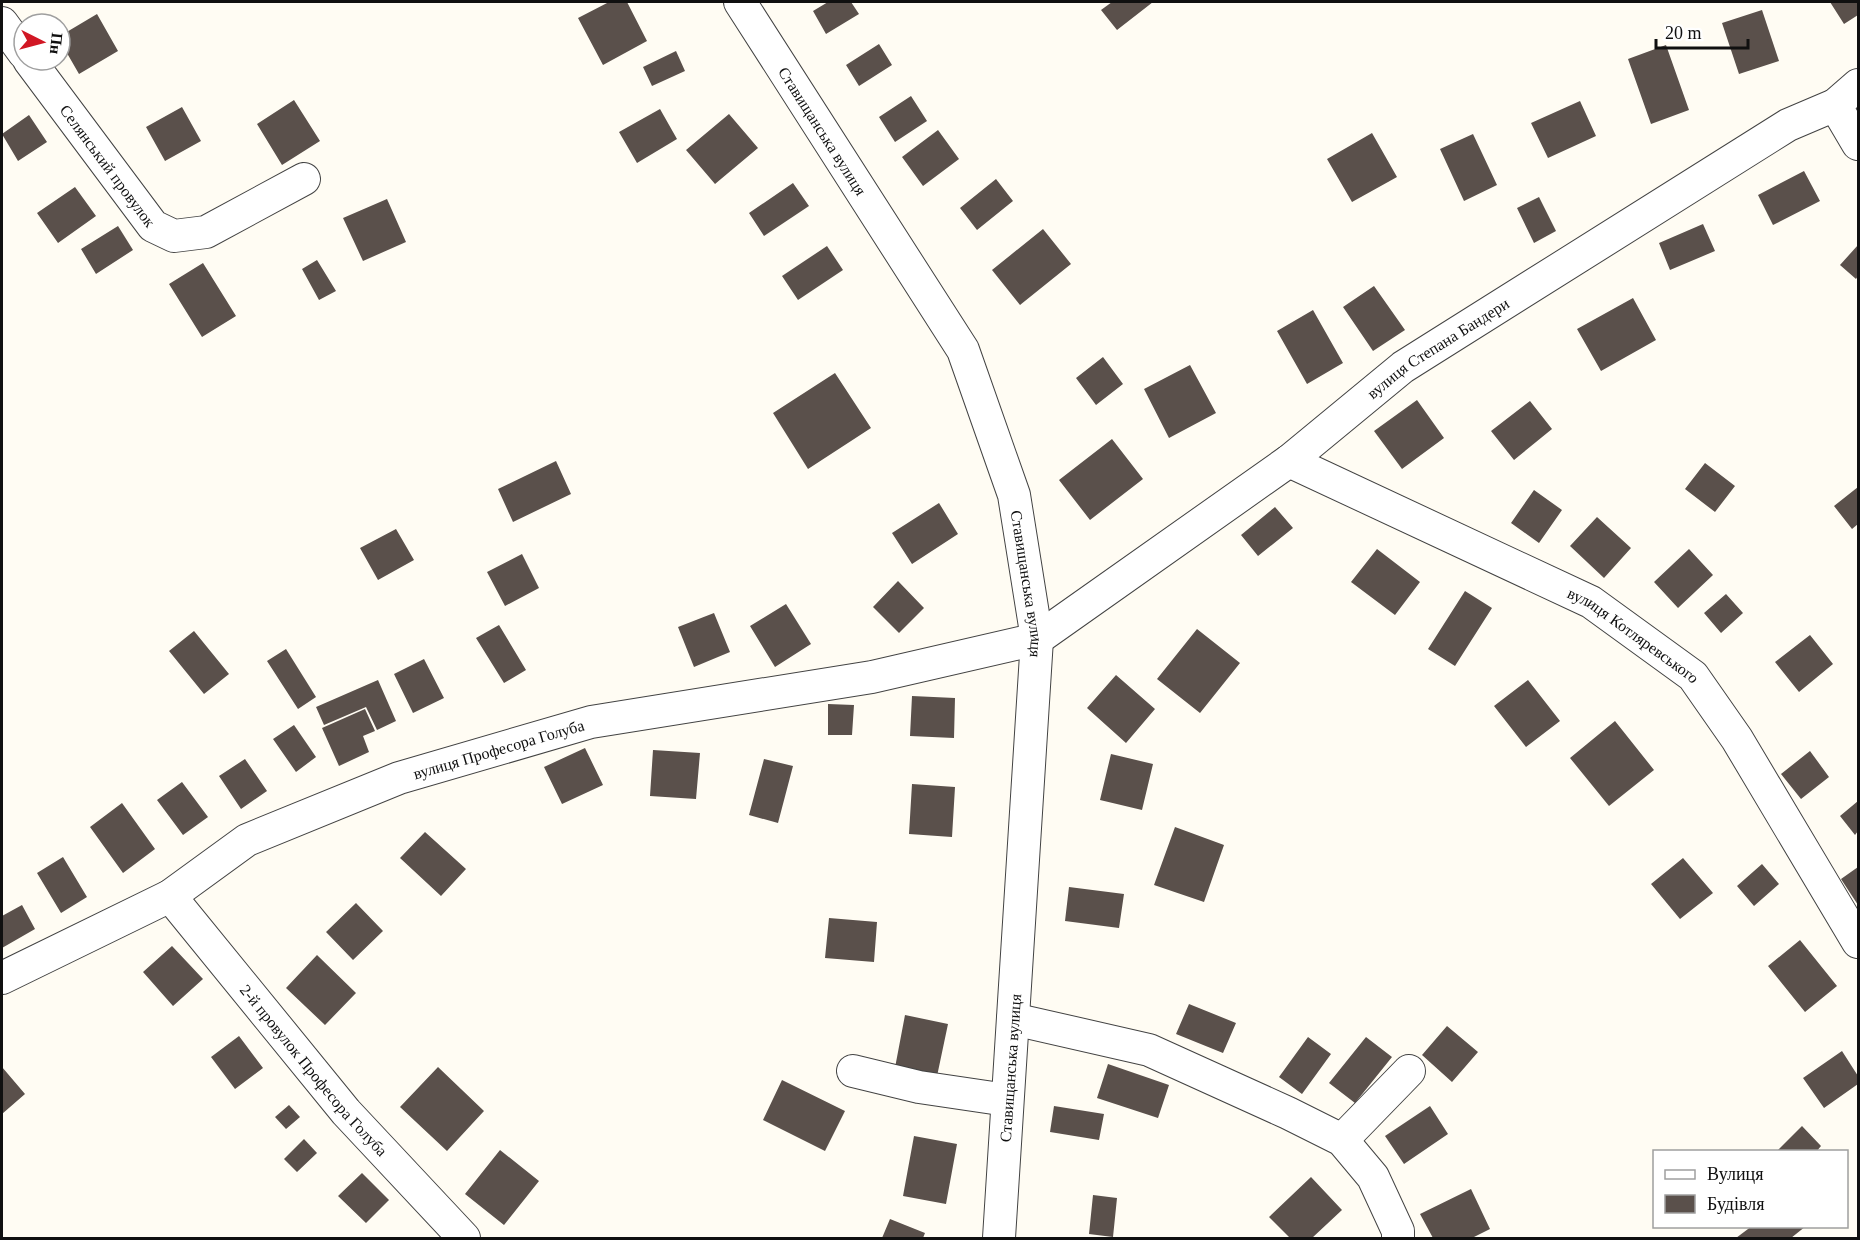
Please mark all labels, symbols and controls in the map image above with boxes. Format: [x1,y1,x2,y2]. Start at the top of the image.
north arrow [12,12,72,72]
scale bar [1656,12,1748,50]
text: 20 m [1665,23,1702,43]
text: Пн [47,32,66,55]
street label: Ставищанська вулиця [775,64,870,199]
street label: Селянський провулок [57,102,159,231]
street label: вулиця Степана Бандери [1364,294,1512,402]
street label: Ставищанська вулиця [1008,509,1045,659]
street label: вулиця Котляревського [1565,584,1703,686]
street label: вулиця Професора Голуба [411,716,586,782]
street label: 2-й провулок Професора Голуба [237,981,391,1160]
street label: Ставищанська вулиця [997,993,1025,1143]
legend [1653,1150,1848,1228]
text: Вулиця [1707,1164,1764,1184]
text: Будівля [1707,1194,1764,1214]

